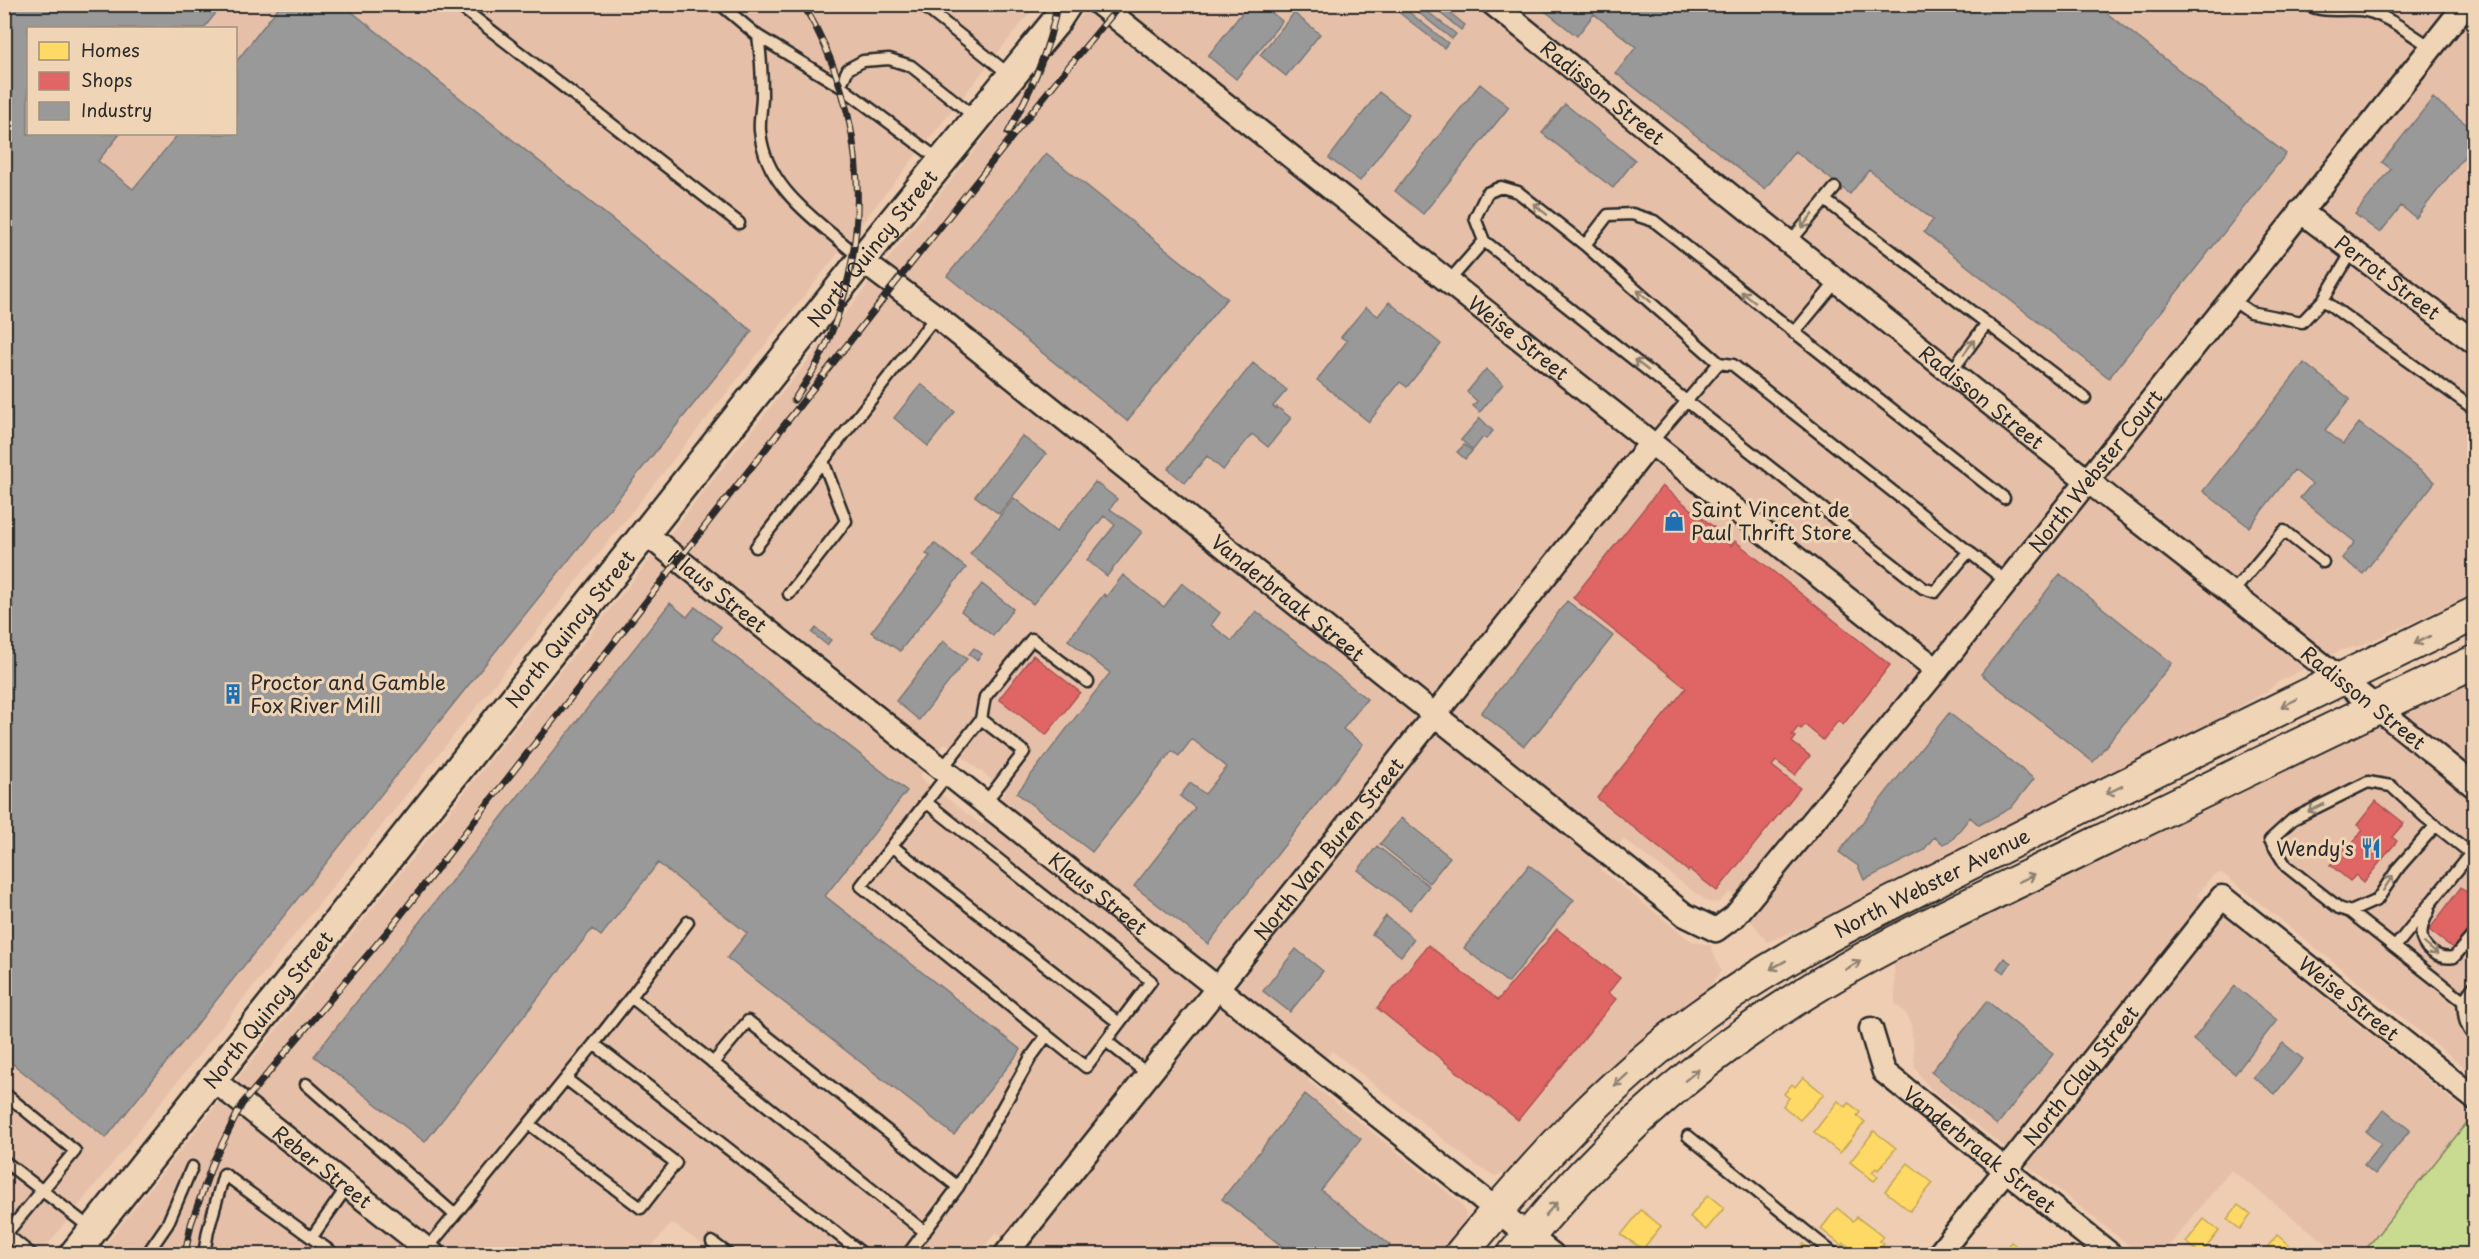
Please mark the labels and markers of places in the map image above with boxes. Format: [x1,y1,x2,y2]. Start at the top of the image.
place label: Saint Vincent de Paul Thrift Store [1691,494,1852,547]
shop icon: Saint Vincent de Paul Thrift Store [1662,509,1686,533]
place label: Proctor and Gamble Fox River Mill [250,667,446,720]
building icon: Proctor and Gamble Fox River Mill [221,682,245,706]
place label: Wendy's [2276,833,2354,863]
restaurant icon: Wendy's [2359,836,2383,860]

